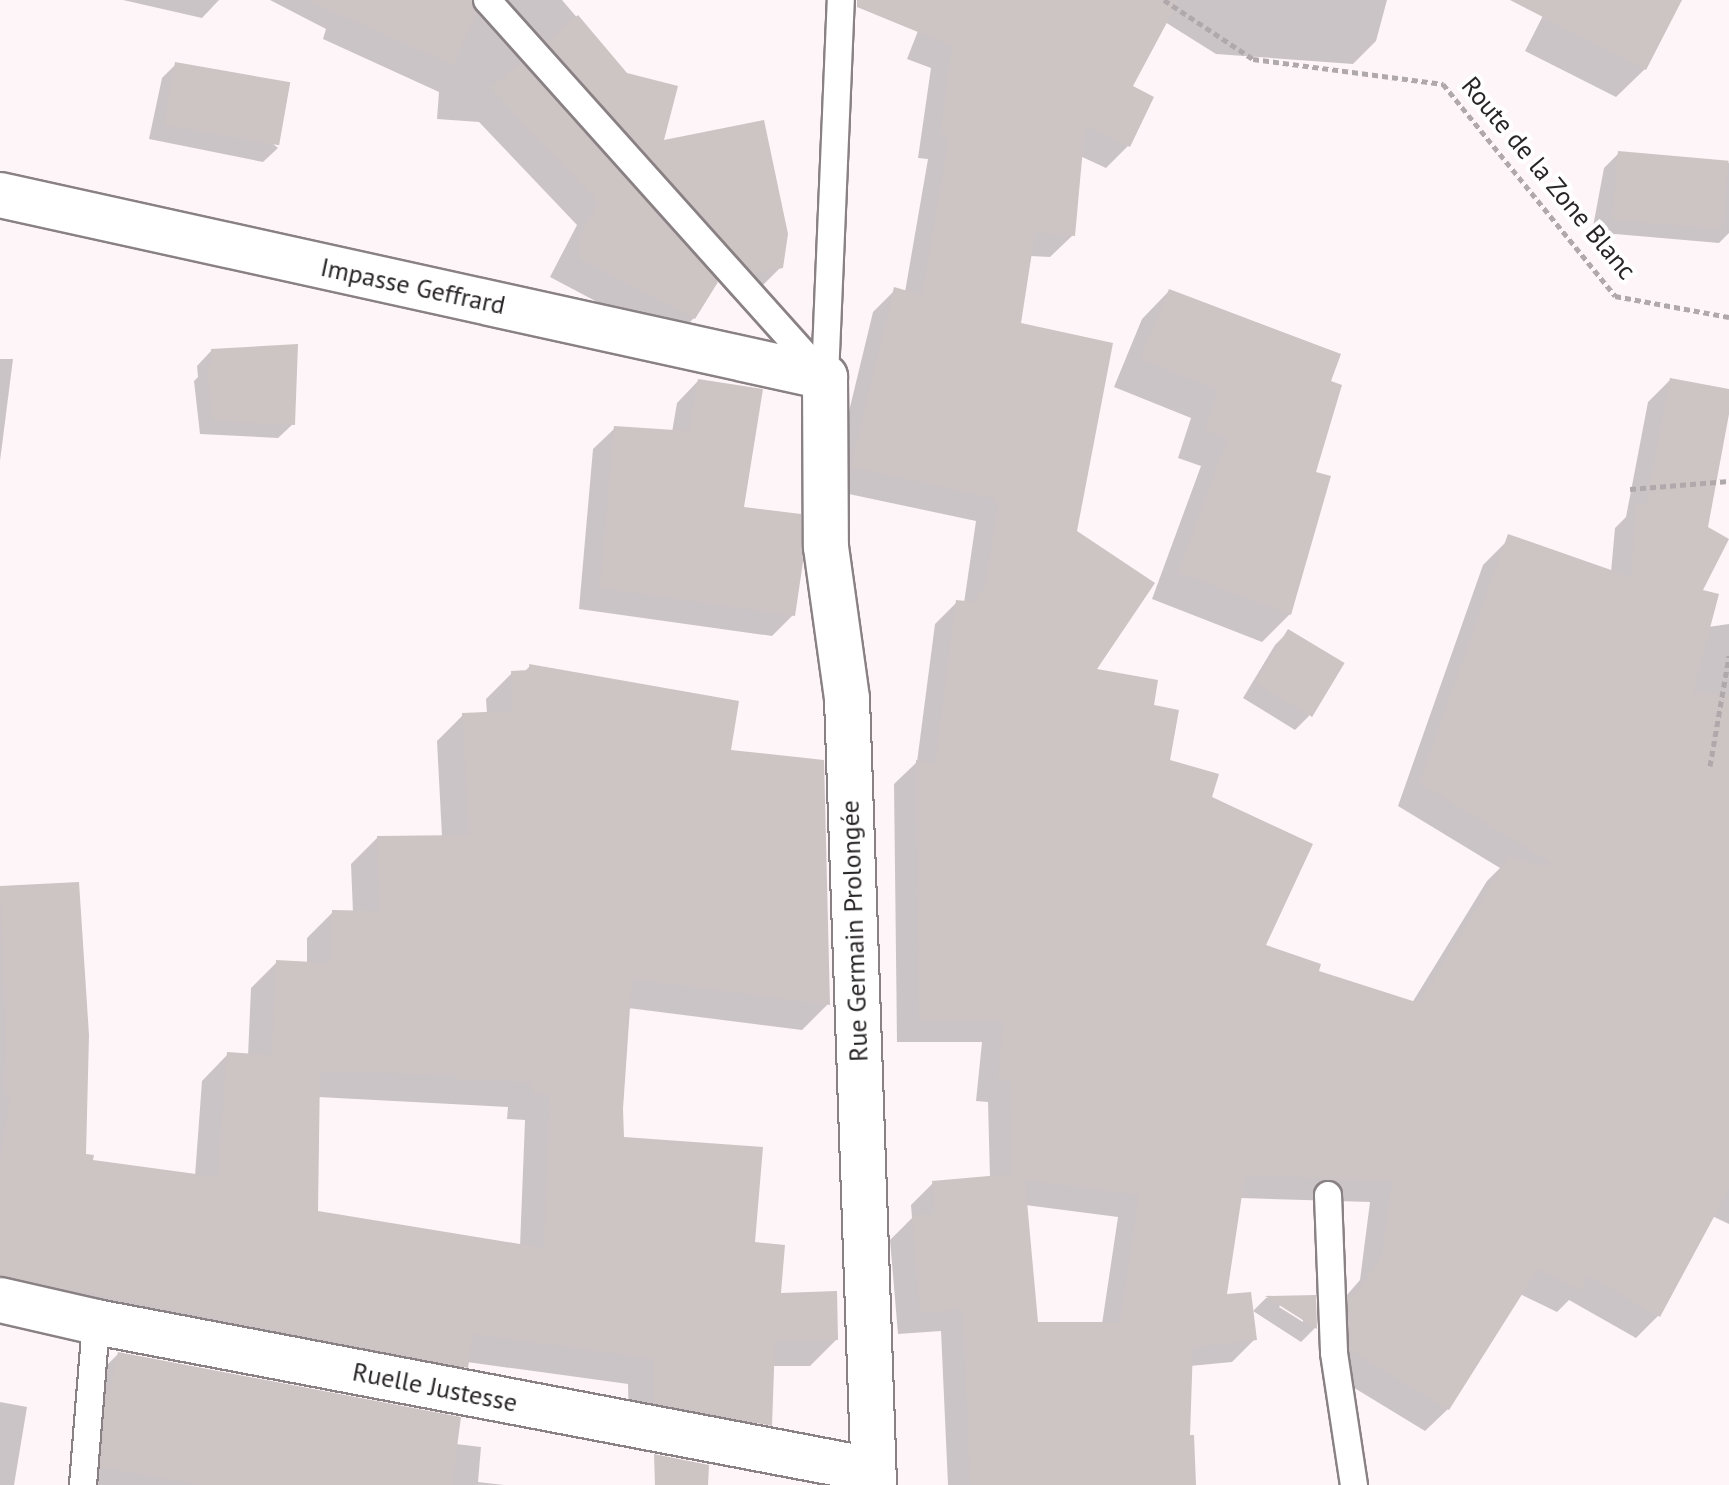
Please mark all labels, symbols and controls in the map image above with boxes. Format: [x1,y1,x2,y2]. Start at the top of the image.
street label: Route de la Zone Blanc [1455,70,1643,286]
street label: Impasse Geffrard [318,251,508,321]
street label: Rue Germain Prolongée [834,800,874,1062]
street label: Ruelle Justesse [350,1356,520,1418]

